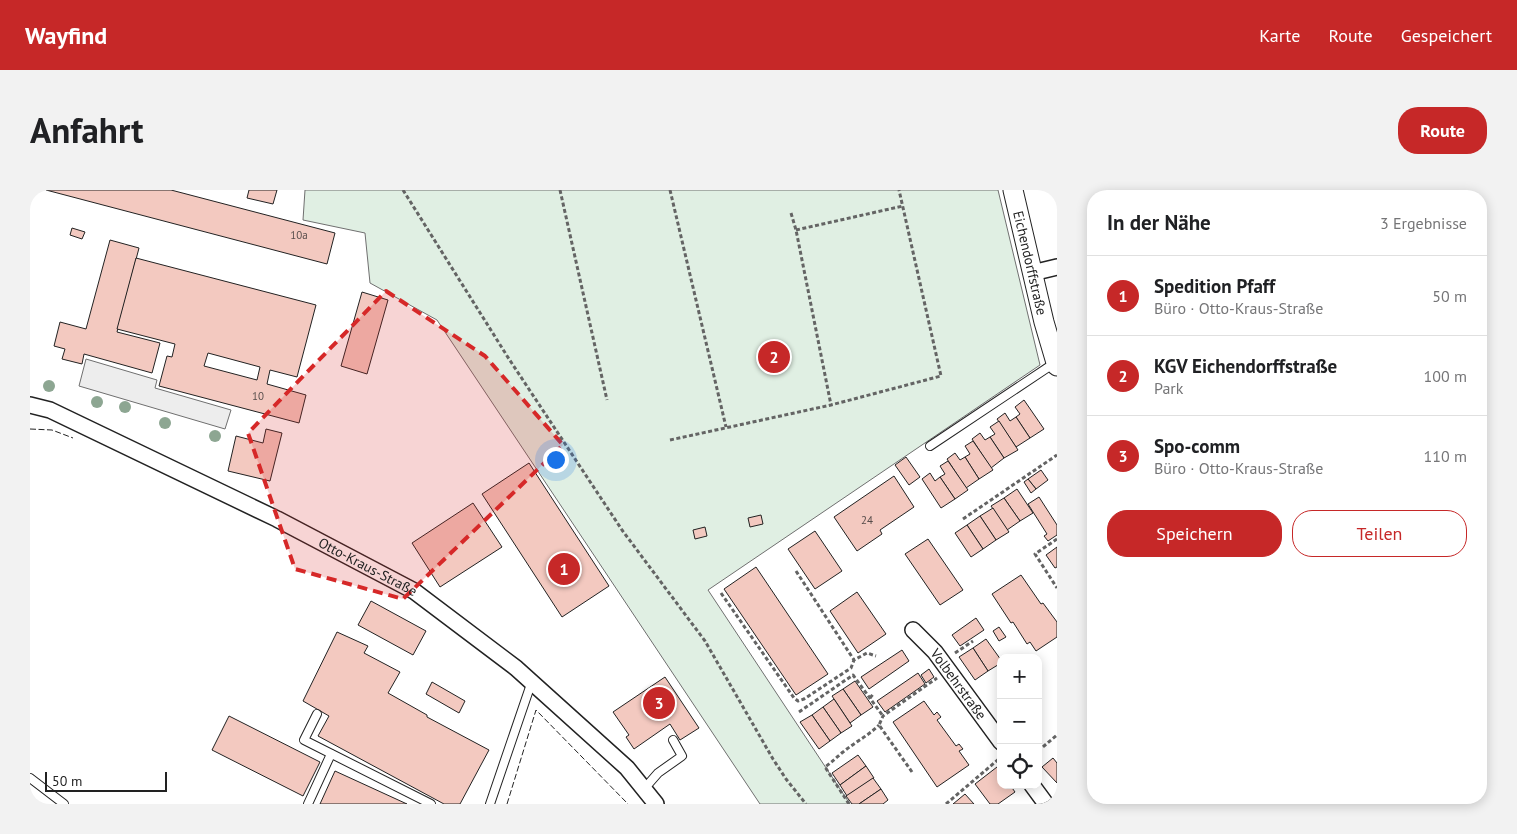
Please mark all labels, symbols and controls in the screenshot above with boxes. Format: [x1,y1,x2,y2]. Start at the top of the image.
text: Wayfind [25,20,107,51]
text: Karte [1259,24,1300,47]
text: Route [1328,24,1373,47]
text: Gespeichert [1401,24,1492,47]
text: Anfahrt [30,107,143,153]
button: Route [1398,107,1487,154]
street label: Eichendorffstraße [1009,209,1051,317]
text: In der Nähe [1107,209,1211,236]
text: 3 Ergebnisse [1380,213,1467,233]
house number: 10a [290,228,308,242]
text: Spedition Pfaff [1154,274,1275,298]
text: 1 [1118,286,1128,306]
text: 50 m [1432,286,1467,306]
text: Büro · Otto-Kraus-Straße [1154,298,1323,318]
pin: 2 [758,338,790,376]
text: KGV Eichendorffstraße [1154,354,1337,378]
text: 2 [1118,366,1128,386]
text: 100 m [1424,366,1467,386]
text: Park [1154,378,1183,398]
house number: 10 [252,389,264,403]
text: Spo-comm [1154,434,1240,458]
text: 3 [1118,446,1128,466]
text: 110 m [1424,446,1467,466]
your location [543,447,569,473]
text: Büro · Otto-Kraus-Straße [1154,458,1323,478]
button: Speichern [1107,510,1282,557]
button: Teilen [1292,510,1467,557]
house number: 24 [861,513,873,527]
street label: Otto-Kraus-Straße [315,533,420,600]
pin: 1 [548,550,580,588]
street label: Volbehrstraße [926,644,991,723]
map controls [997,654,1042,789]
button: + [997,654,1042,699]
pin: 3 [643,684,675,722]
button: − [997,699,1042,744]
button: locate [997,744,1042,789]
scale bar [45,769,168,792]
text: 50 m [52,772,82,790]

